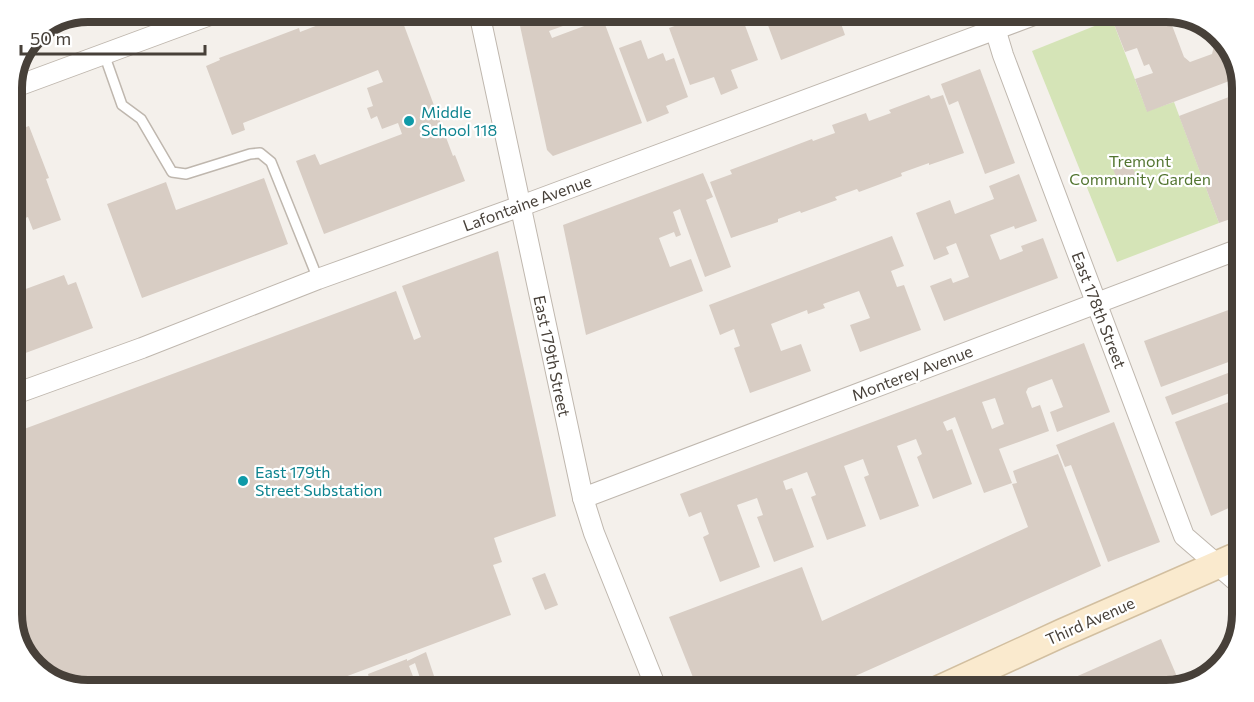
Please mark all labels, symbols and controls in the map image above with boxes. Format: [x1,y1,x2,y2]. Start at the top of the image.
scale bar [21,18,206,56]
text: 50 m [30,27,71,49]
place label: Middle School 118 [421,102,497,139]
marker: Middle School 118 [402,114,416,128]
park label: Tremont Community Garden [1069,151,1211,188]
street label: Lafontaine Avenue [460,170,594,235]
street label: East 178th Street [1068,249,1131,371]
street label: East 179th Street [530,293,575,419]
street label: Monterey Avenue [849,341,975,404]
place label: East 179th Street Substation [255,462,382,499]
marker: East 179th Street Substation [236,474,250,488]
street label: Third Avenue [1042,592,1137,649]

